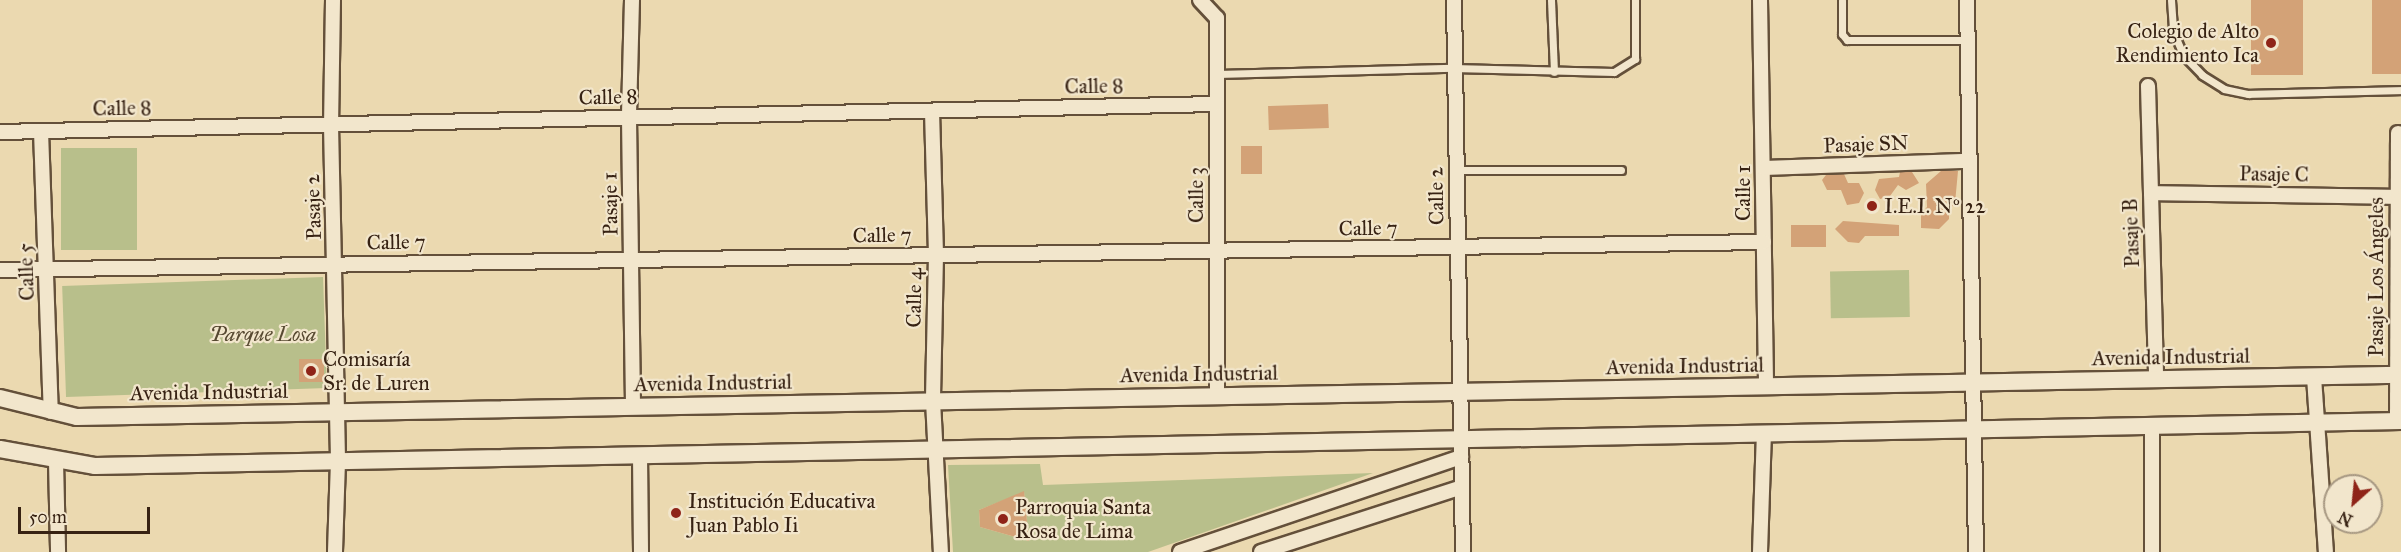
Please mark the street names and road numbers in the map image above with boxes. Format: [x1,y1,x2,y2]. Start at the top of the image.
street label: Calle 8 [1064,73,1124,99]
street label: Calle 8 [578,84,638,110]
street label: Calle 8 [92,95,152,121]
street label: Pasaje SN [1823,130,1909,158]
street label: Pasaje C [2239,161,2309,187]
street label: Calle 1 [1730,165,1756,221]
street label: Calle 3 [1183,167,1209,223]
street label: Calle 2 [1423,167,1449,225]
street label: Pasaje 1 [597,172,623,236]
street label: Pasaje 2 [299,174,327,240]
street label: Pasaje Los Ángeles [2363,197,2389,357]
street label: Pasaje B [2117,198,2145,268]
street label: Calle 7 [1338,215,1398,241]
street label: Calle 7 [852,222,912,248]
street label: Calle 7 [366,229,426,255]
street label: Calle 5 [12,243,40,301]
street label: Calle 4 [901,268,927,328]
street label: Avenida Industrial [2092,343,2250,371]
street label: Avenida Industrial [1606,352,1764,380]
street label: Avenida Industrial [1120,360,1278,388]
street label: Avenida Industrial [634,369,792,397]
street label: Avenida Industrial [130,378,288,406]

